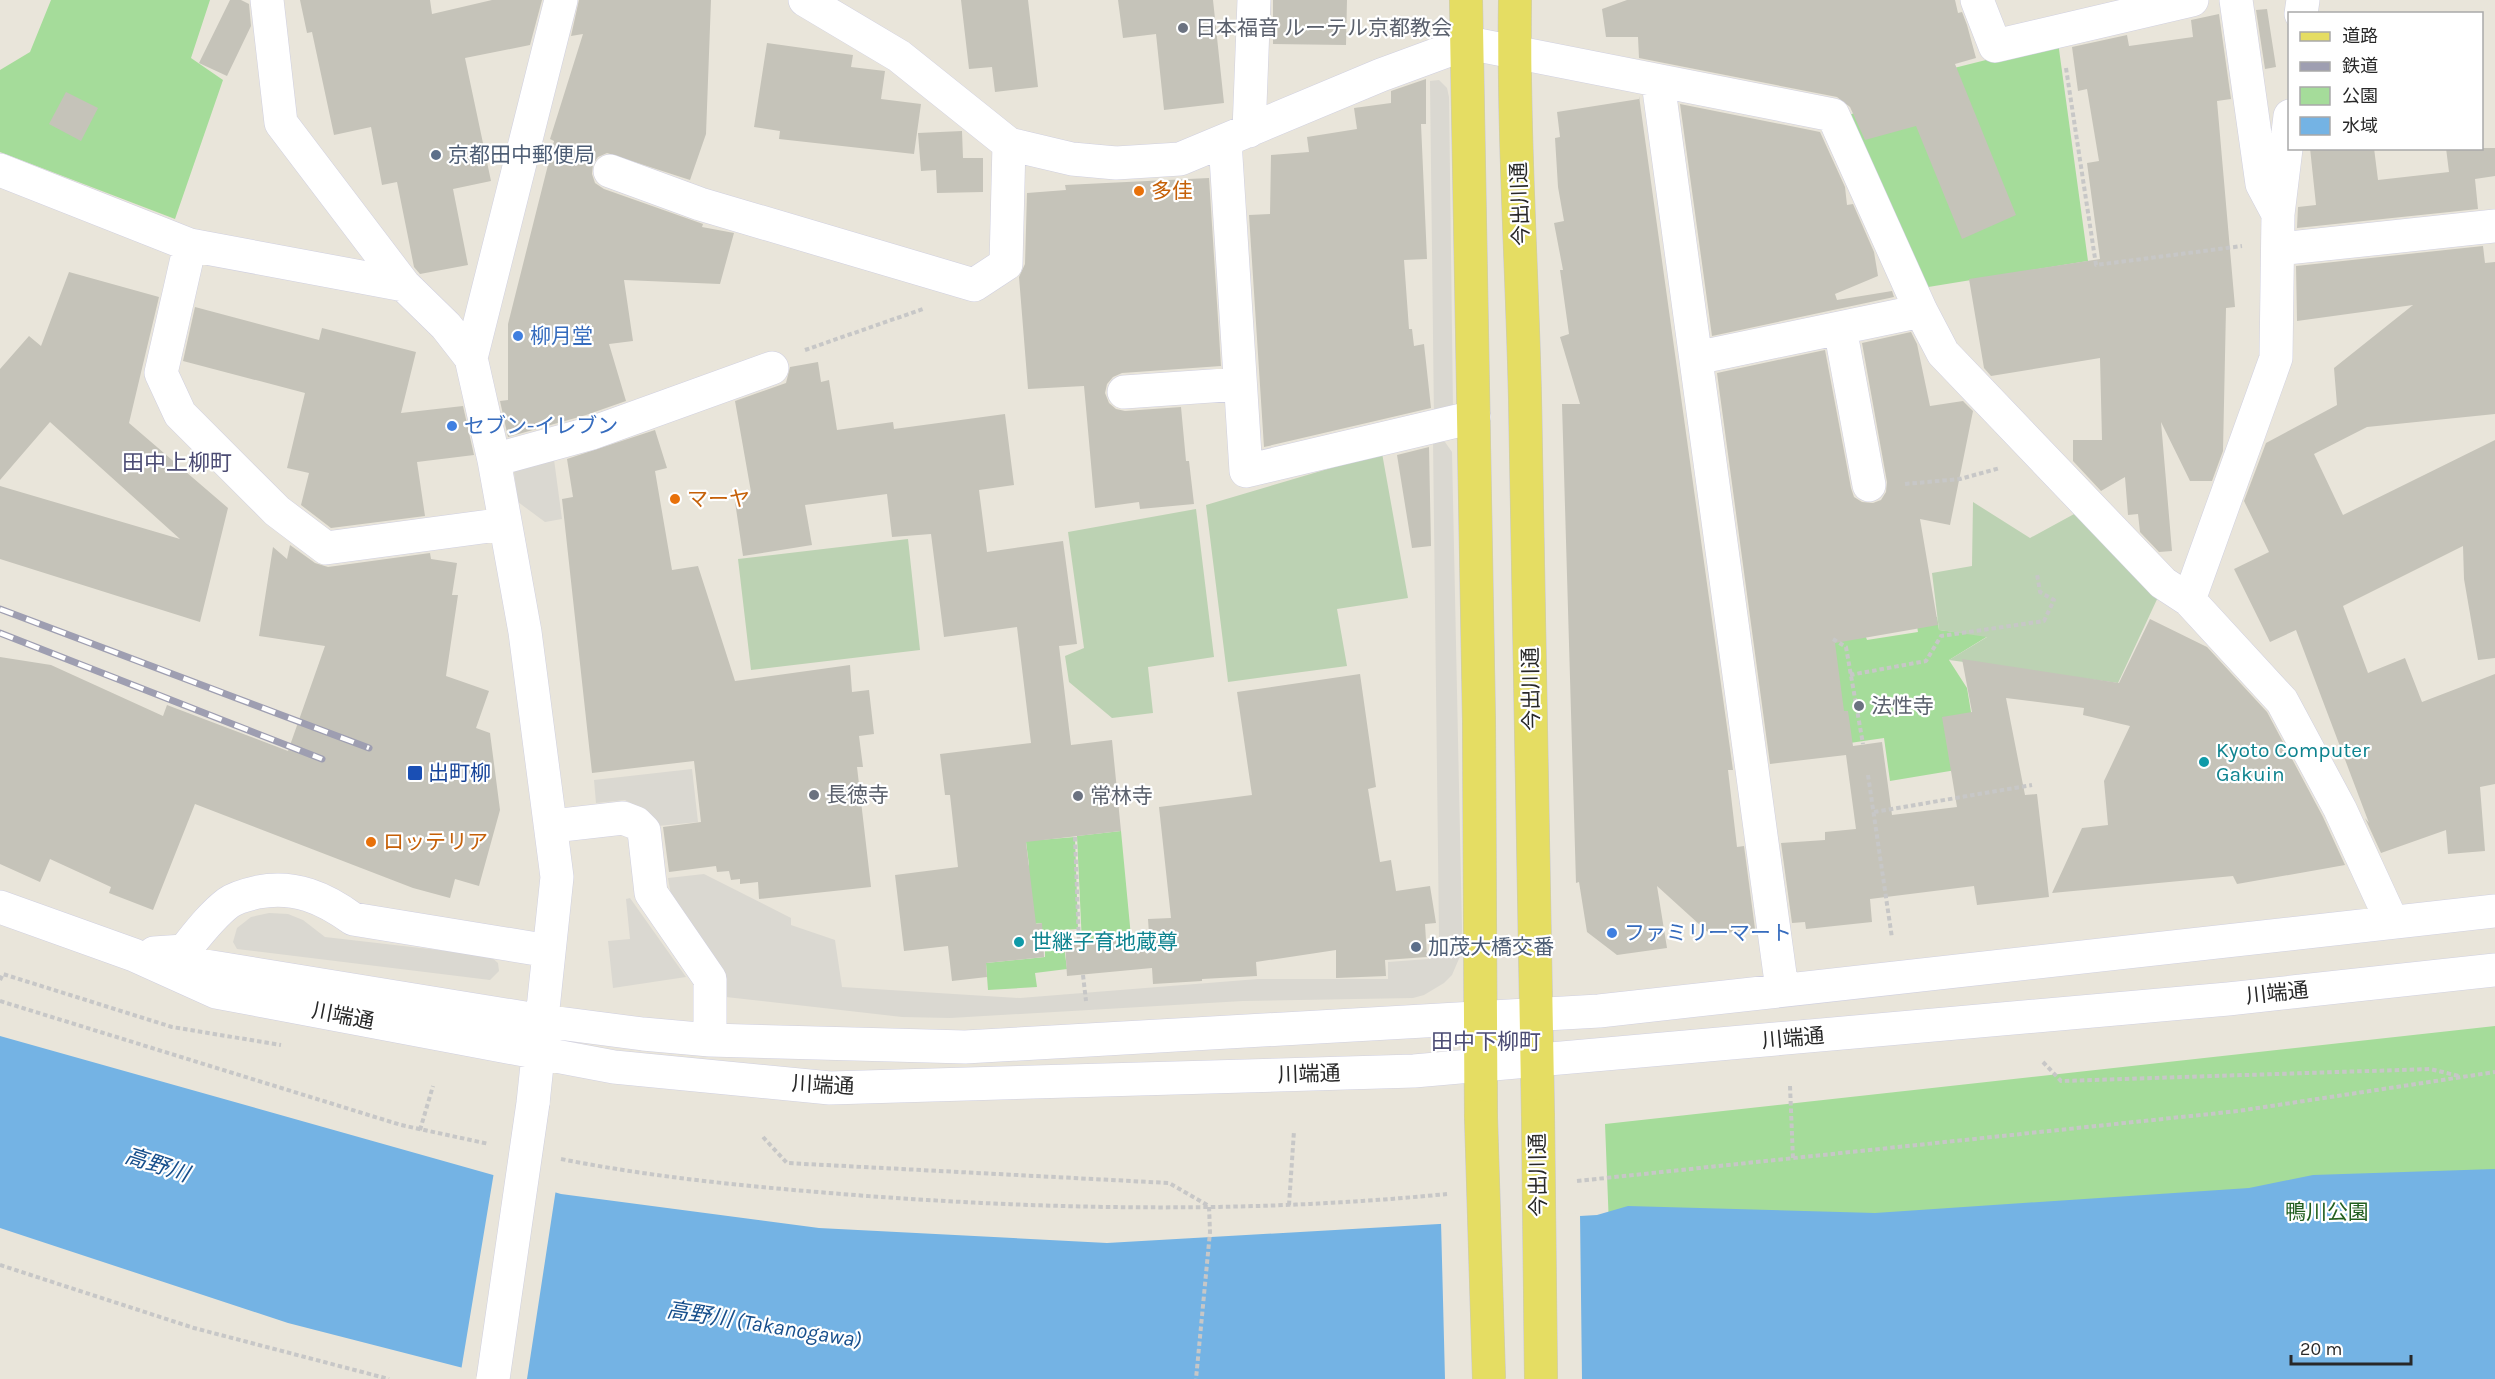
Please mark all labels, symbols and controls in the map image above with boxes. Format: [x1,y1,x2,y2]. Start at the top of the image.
legend [2288,12,2483,150]
place label: 日本福音 ルーテル京都教会 [1195,16,1452,40]
marker: 日本福音 ルーテル京都教会 [1176,21,1190,35]
text: 道路 [2342,25,2378,47]
text: 鉄道 [2342,55,2378,77]
text: 公園 [2342,85,2378,107]
text: 水域 [2342,115,2378,137]
place label: 京都田中郵便局 [448,143,595,167]
marker: 京都田中郵便局 [429,148,443,162]
street label: 今出川通 [1507,162,1533,246]
place label: 多佳 [1151,179,1193,203]
marker: 多佳 [1132,184,1146,198]
place label: 柳月堂 [530,324,593,348]
marker: 柳月堂 [511,329,525,343]
place label: セブン-イレブン [464,414,618,438]
marker: セブン-イレブン [445,419,459,433]
district label: 田中上柳町 [122,450,232,476]
place label: マーヤ [687,487,750,511]
marker: マーヤ [668,492,682,506]
street label: 今出川通 [1518,647,1544,731]
place label: 法性寺 [1871,694,1934,718]
marker: 法性寺 [1852,699,1866,713]
place label: Kyoto Computer Gakuin [2216,738,2370,786]
marker: Kyoto Computer Gakuin [2197,755,2211,769]
place label: 出町柳 [428,761,491,785]
marker: 出町柳 [406,764,424,782]
place label: 長徳寺 [826,783,889,807]
place label: 常林寺 [1090,784,1153,808]
marker: 長徳寺 [807,788,821,802]
marker: 常林寺 [1071,789,1085,803]
place label: ロッテリア [383,830,488,854]
marker: ロッテリア [364,835,378,849]
place label: ファミリーマート [1624,921,1792,945]
marker: ファミリーマート [1605,926,1619,940]
place label: 世継子育地蔵尊 [1031,930,1178,954]
marker: 世継子育地蔵尊 [1012,935,1026,949]
place label: 加茂大橋交番 [1428,935,1554,959]
marker: 加茂大橋交番 [1409,940,1423,954]
street label: 川端通 [2244,978,2310,1008]
street label: 川端通 [310,998,376,1034]
street label: 川端通 [1761,1023,1825,1053]
district label: 田中下柳町 [1431,1029,1541,1055]
street label: 川端通 [1277,1061,1341,1087]
street label: 川端通 [791,1071,855,1099]
street label: 今出川通 [1525,1133,1551,1217]
water label: 高野川 [122,1142,194,1188]
park label: 鴨川公園 [2285,1200,2369,1224]
water label: 高野川 (Takanogawa) [665,1297,863,1353]
scale bar [2291,1328,2411,1366]
text: 20 m [2300,1338,2342,1360]

